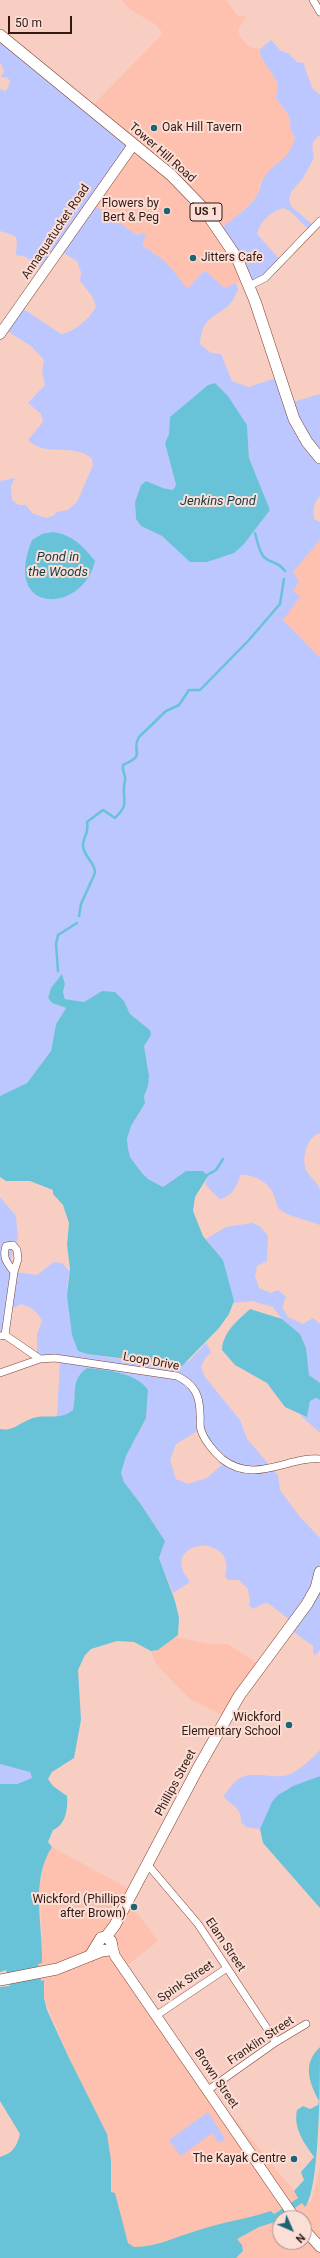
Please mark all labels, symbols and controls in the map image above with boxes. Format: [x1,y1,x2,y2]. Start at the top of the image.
scale bar [10,8,74,34]
text: 50 m [15,16,42,30]
street label: Tower Hill Road [126,120,198,186]
place label: Oak Hill Tavern [162,121,242,135]
marker: Oak Hill Tavern [149,123,159,133]
street label: Annaquatucket Road [19,182,93,282]
place label: Flowers by Bert & Peg [102,197,159,225]
road number: US 1 [190,203,222,221]
marker: Flowers by Bert & Peg [162,206,172,216]
place label: Jitters Cafe [201,251,263,265]
marker: Jitters Cafe [188,253,198,263]
water label: Jenkins Pond [180,494,256,510]
water label: Pond in the Woods [28,550,88,581]
street label: Loop Drive [122,1350,180,1374]
place label: Wickford Elementary School [181,1711,281,1739]
marker: Wickford Elementary School [284,1720,294,1730]
street label: Phillips Street [152,1747,200,1819]
place label: Wickford (Phillips after Brown) [32,1893,126,1921]
marker: Wickford (Phillips after Brown) [129,1902,139,1912]
street label: Elam Street [202,1916,248,1974]
street label: Spink Street [155,1958,217,2006]
street label: Franklin Street [225,2014,297,2068]
street label: Brown Street [191,2047,241,2111]
place label: The Kayak Centre [193,2152,286,2166]
marker: The Kayak Centre [289,2154,299,2164]
north arrow [272,2210,312,2250]
text: N [293,2231,307,2245]

